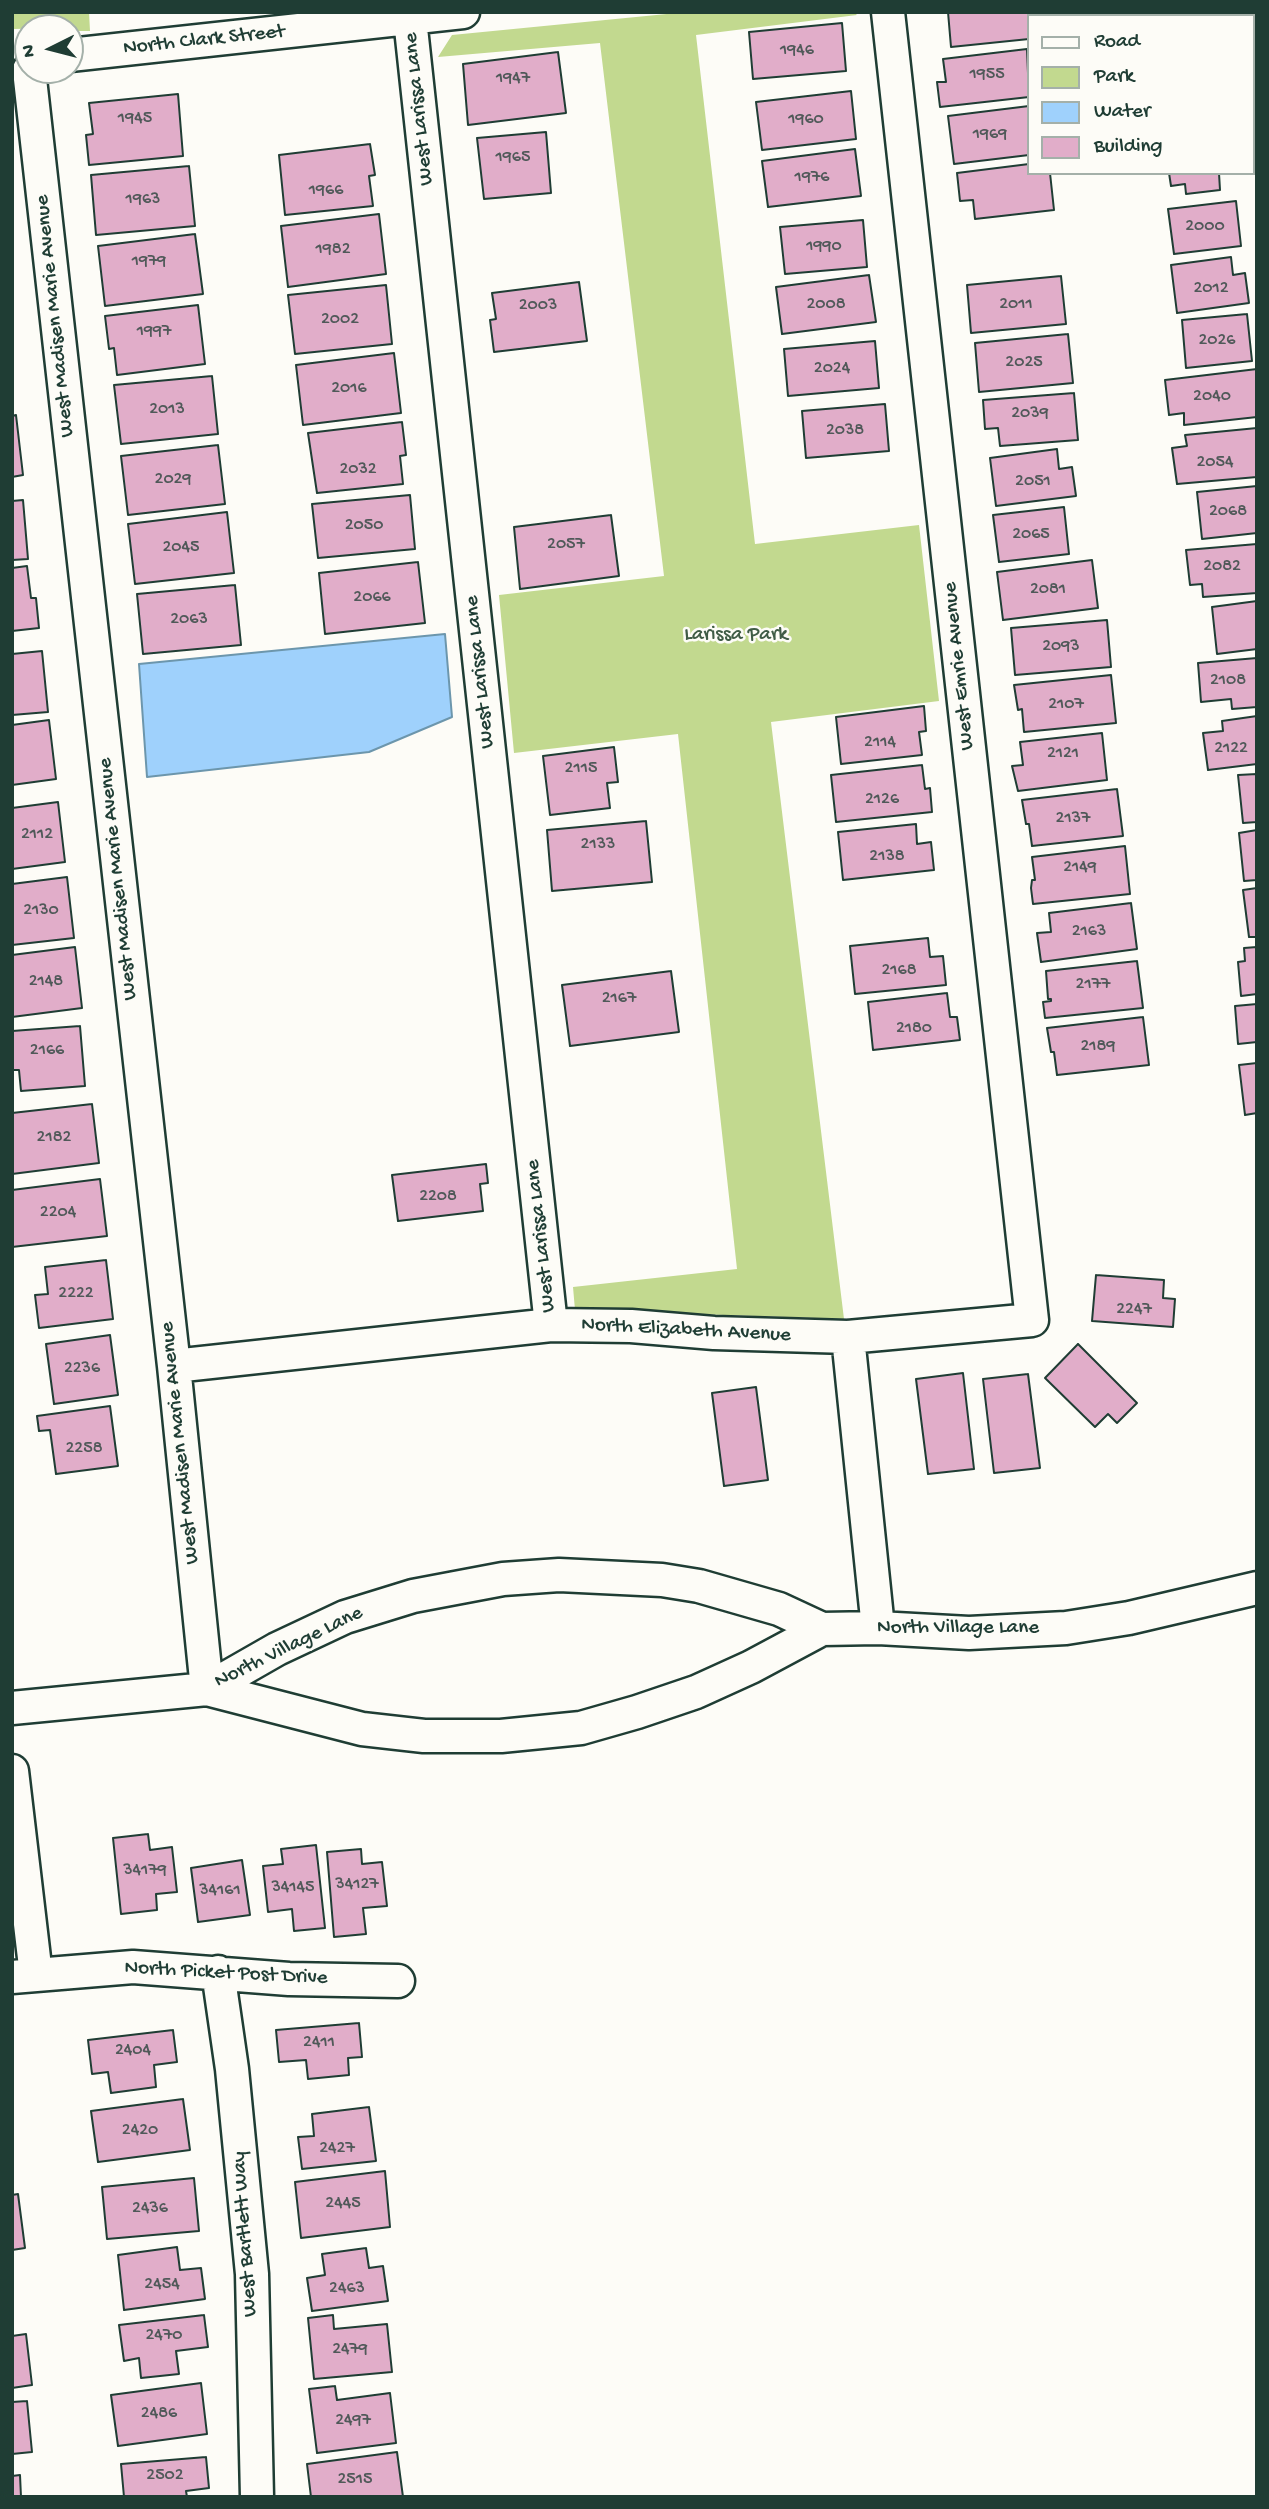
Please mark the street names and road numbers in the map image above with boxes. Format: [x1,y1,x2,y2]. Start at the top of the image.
street label: North Clark Street [122,20,286,62]
street label: West Larissa Lane [399,31,441,187]
street label: West Madisen Marie Avenue [31,193,81,439]
street label: West Emrie Avenue [939,581,981,751]
street label: West Larissa Lane [460,594,502,750]
street label: West Madisen Marie Avenue [94,756,144,1002]
street label: West Larissa Lane [521,1158,563,1314]
street label: North Elizabeth Avenue [581,1313,791,1349]
street label: West Madisen Marie Avenue [156,1320,206,1566]
street label: North Village Lane [211,1601,367,1695]
street label: North Village Lane [877,1616,1039,1642]
street label: North Picket Post Drive [124,1956,328,1992]
street label: West Bartlett Way [228,2150,264,2318]

